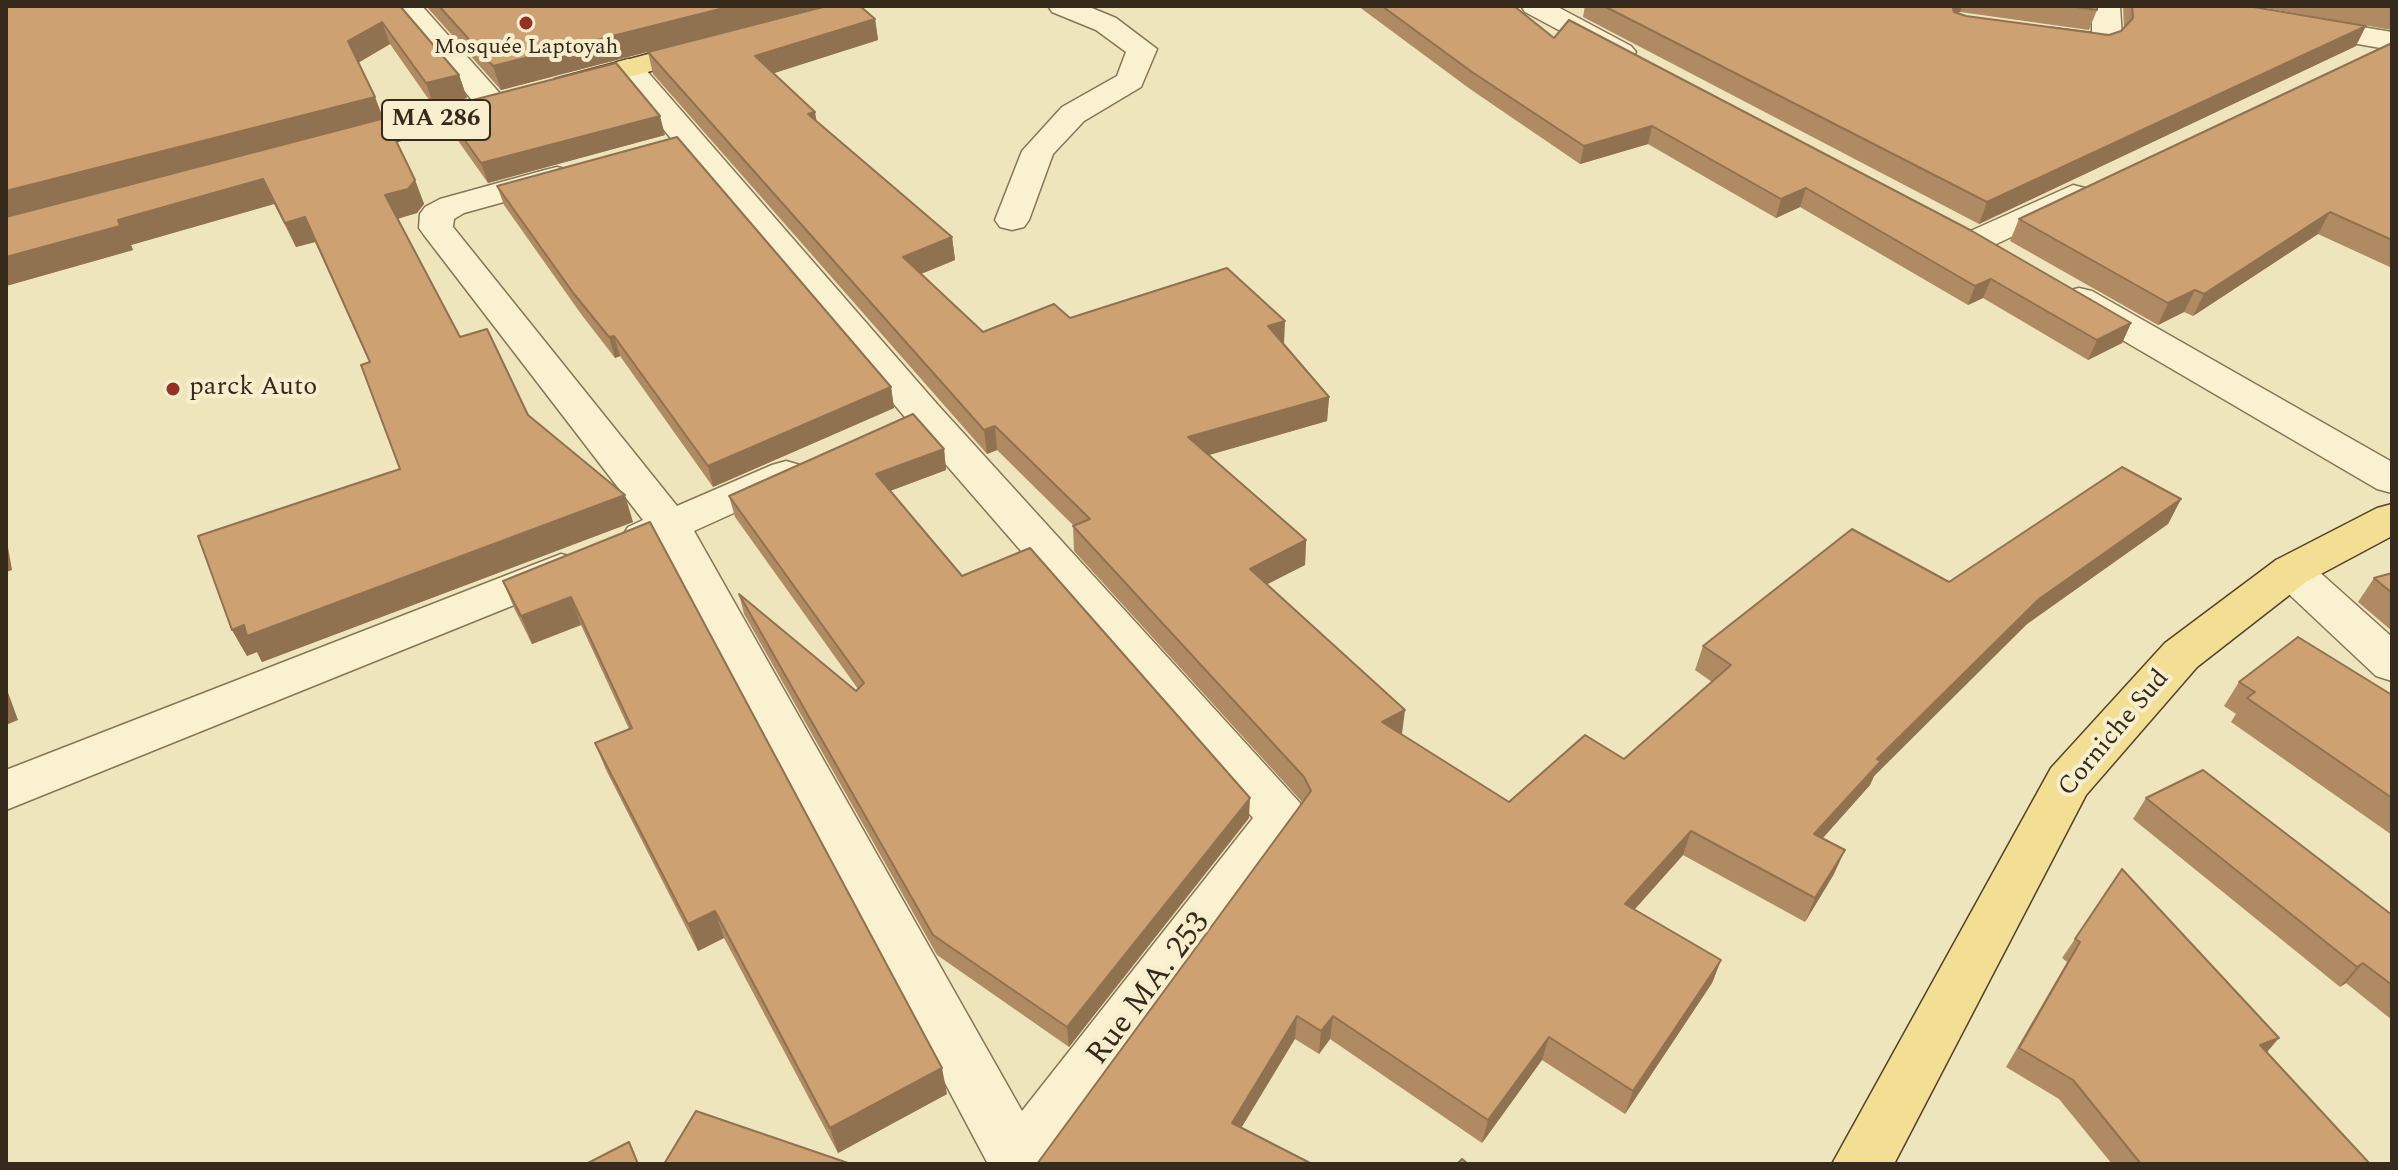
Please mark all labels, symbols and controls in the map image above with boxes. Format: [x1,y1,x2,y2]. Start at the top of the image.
marker: Mosquée Laptoyah [517,14,535,32]
place label: Mosquée Laptoyah [434,36,618,62]
road number: MA 286 [382,100,490,140]
place label: parck Auto [189,373,317,405]
marker: parck Auto [164,380,182,398]
street label: Corniche Sud [2053,664,2177,804]
street label: Rue MA. 253 [1080,906,1220,1074]

